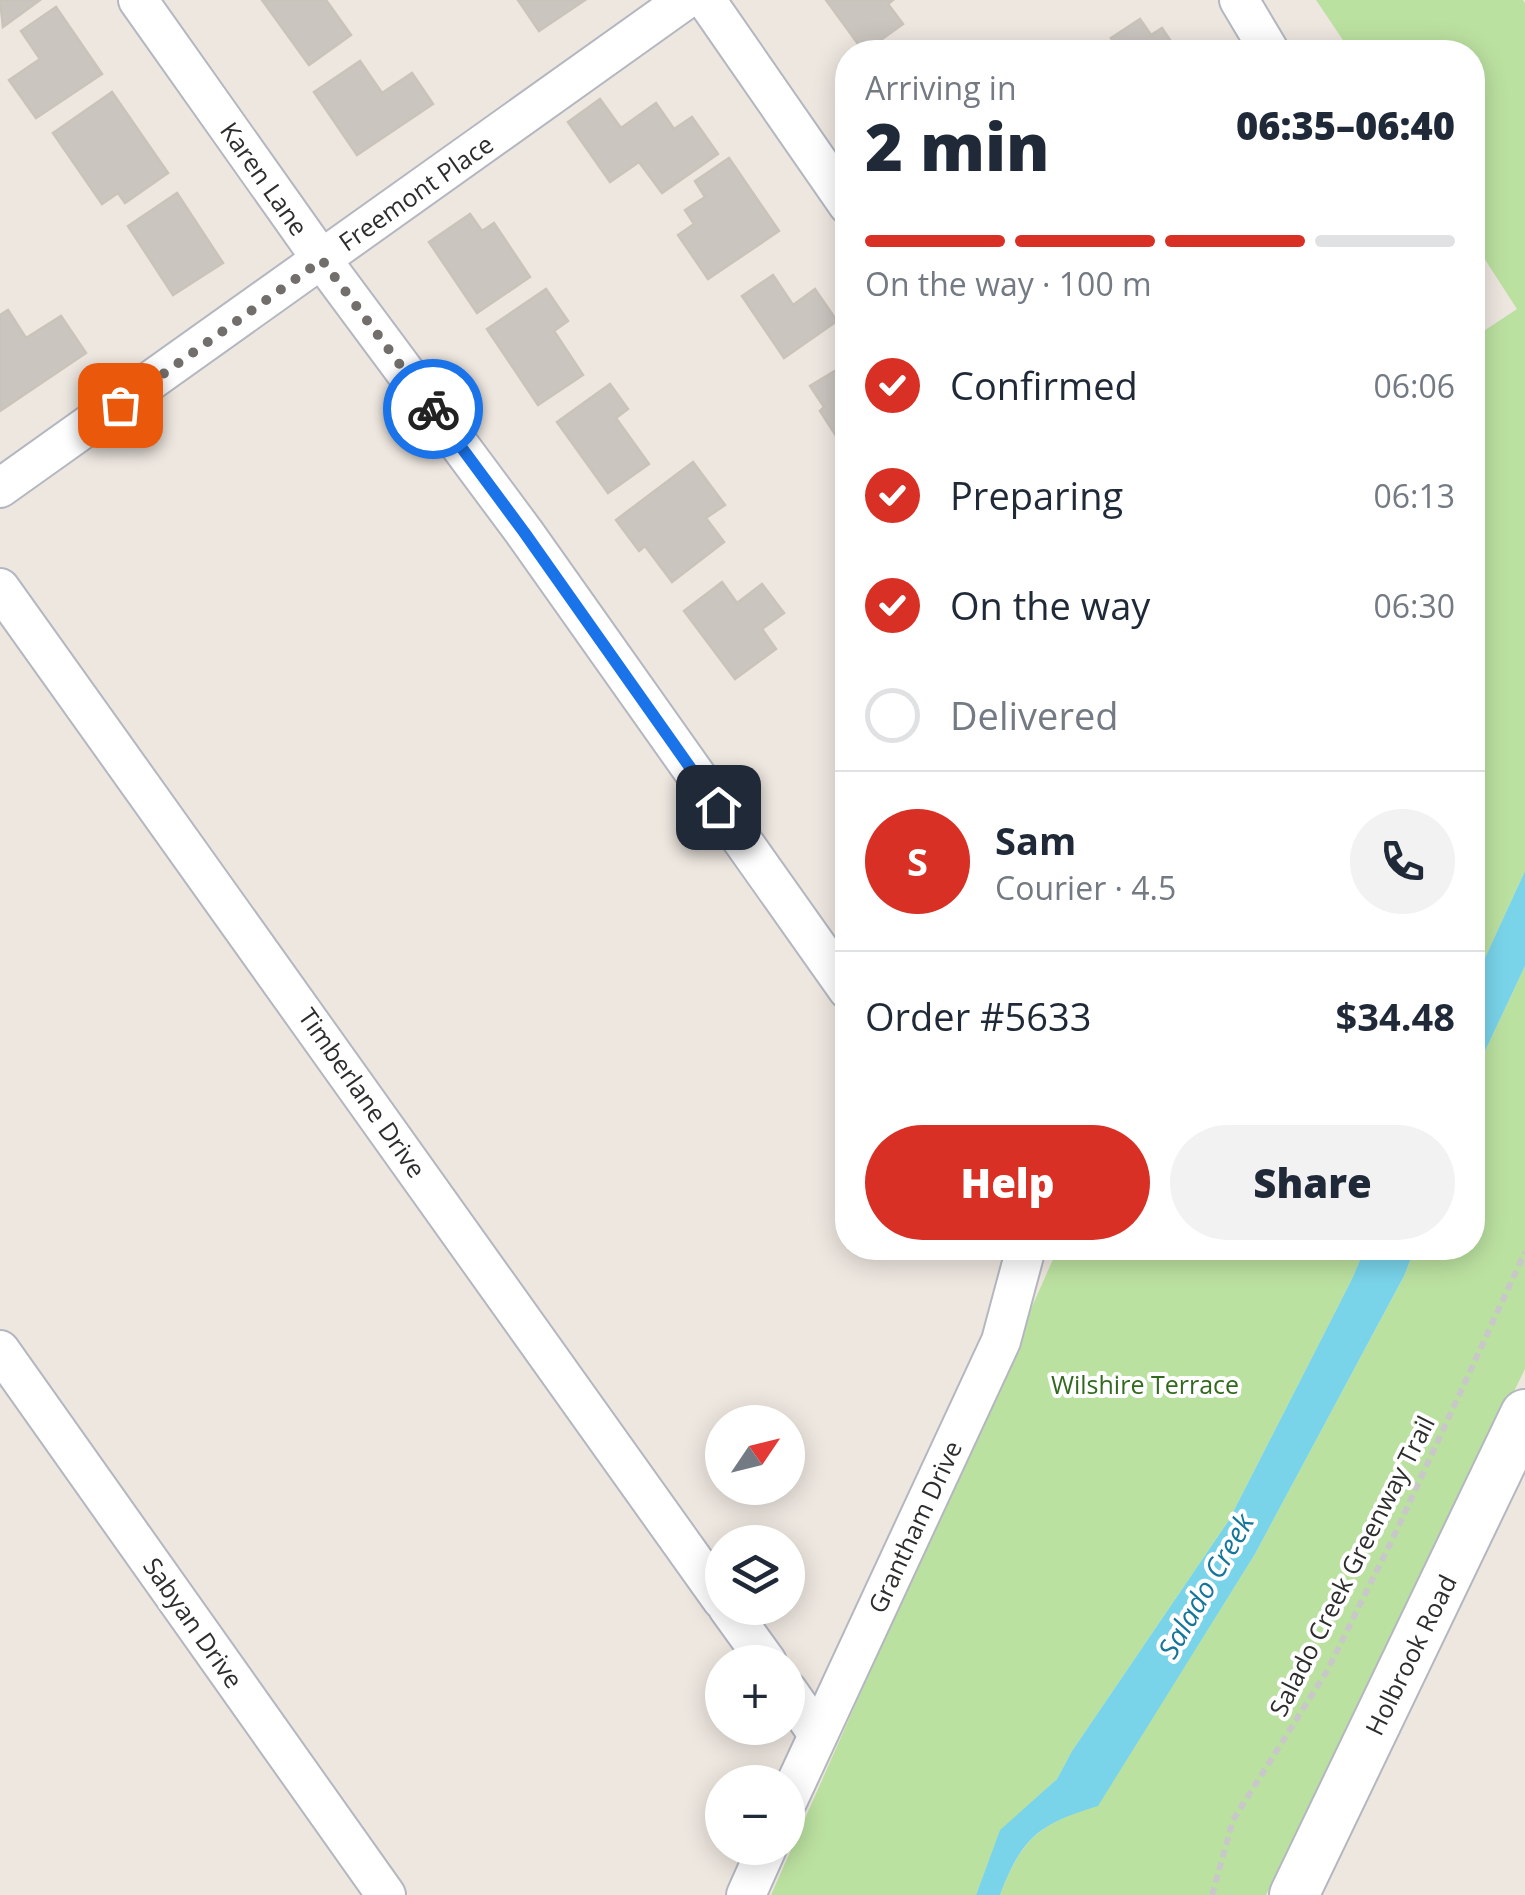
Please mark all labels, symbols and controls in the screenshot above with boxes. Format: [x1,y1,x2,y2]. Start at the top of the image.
text: Arriving in [865,66,1017,109]
text: 06:35–06:40 [1236,99,1455,151]
text: 2 min [865,102,1050,190]
street label: Karen Lane [213,115,316,242]
street label: Freemont Place [331,126,499,258]
text: On the way · 100 m [865,262,1152,305]
icon: check [865,358,920,413]
courier [383,359,483,459]
text: Confirmed [950,359,1138,411]
pin [78,363,163,448]
text: 06:06 [1373,364,1455,407]
icon: bag [93,378,148,433]
icon: bike [406,382,461,437]
icon: check [865,468,920,523]
text: Preparing [950,469,1123,521]
text: 06:13 [1373,474,1455,517]
icon: check [865,578,920,633]
text: On the way [950,579,1150,631]
text: 06:30 [1373,584,1455,627]
text: Delivered [950,689,1119,741]
pin [676,765,761,850]
icon: home [691,780,746,835]
button: phone [1350,809,1455,914]
text: Sam [995,814,1076,866]
text: S [907,835,928,887]
text: Courier · 4.5 [995,866,1176,909]
text: Order #5633 [865,990,1092,1042]
text: $34.48 [1336,990,1455,1042]
street label: Timberlane Drive [292,1001,434,1184]
button: Help [865,1125,1150,1240]
button: Share [1170,1125,1455,1240]
park label: Wilshire Terrace [1051,1367,1239,1401]
north arrow [705,1405,805,1505]
map controls [705,1405,805,1865]
street label: Salado Creek Greenway Trail [1260,1410,1442,1722]
street label: Grantham Drive [859,1435,969,1618]
water label: Salado Creek [1148,1505,1263,1665]
button: layers [705,1525,805,1625]
street label: Sabyan Drive [136,1550,251,1695]
street label: Holbrook Road [1357,1569,1464,1741]
button: + [705,1645,805,1745]
button: − [705,1765,805,1865]

